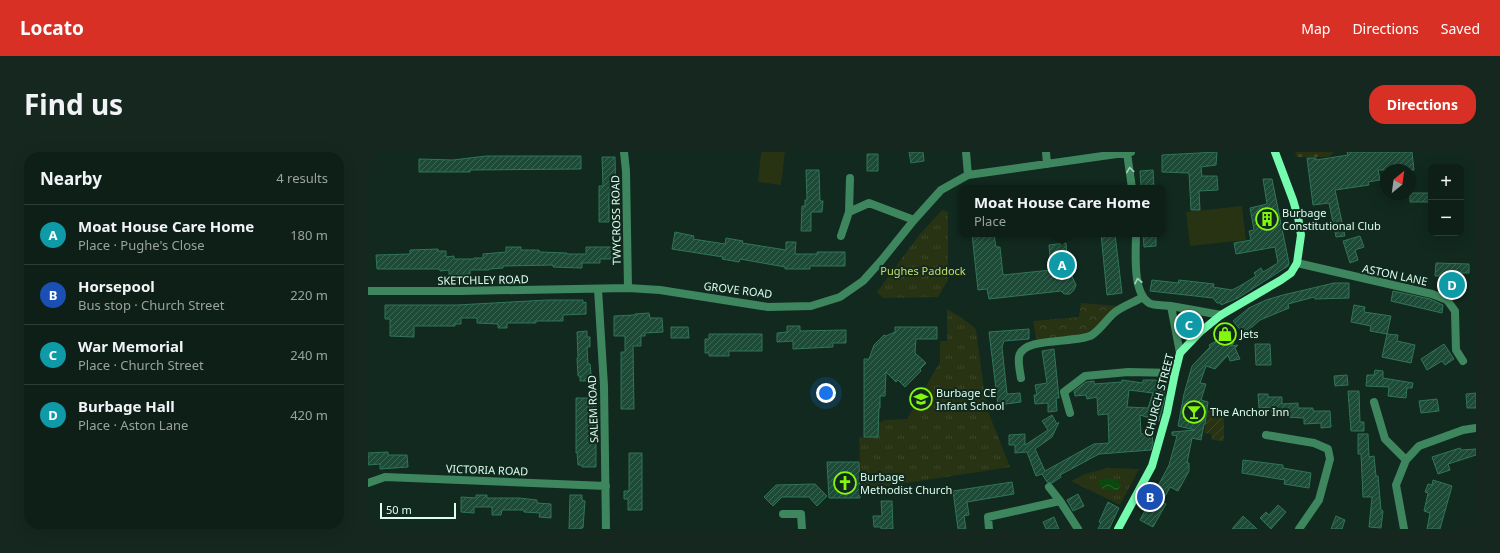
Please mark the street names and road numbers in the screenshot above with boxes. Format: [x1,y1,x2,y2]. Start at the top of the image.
street label: TWYCROSS ROAD [607,175,624,265]
street label: ASTON LANE [1361,260,1429,289]
street label: SKETCHLEY ROAD [437,271,529,288]
street label: GROVE ROAD [703,278,773,301]
street label: CHURCH STREET [1140,352,1177,438]
street label: SALEM ROAD [584,375,601,443]
street label: VICTORIA ROAD [446,461,529,478]

